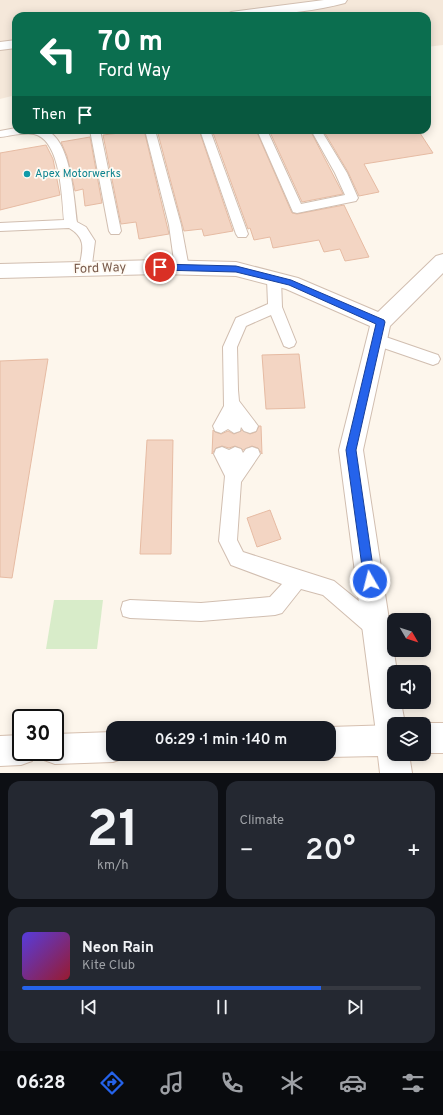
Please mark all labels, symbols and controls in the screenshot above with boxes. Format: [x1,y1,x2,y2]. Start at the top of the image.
text: 70 m [98,25,163,61]
icon: left [32,28,84,80]
text: Ford Way [98,60,171,83]
icon: arrive [74,104,96,126]
text: Then [32,106,66,125]
place label: Apex Motorwerks [35,167,121,181]
marker: Apex Motorwerks [22,169,32,179]
pin [143,250,177,284]
icon: arrive [149,256,171,278]
street label: Ford Way [73,260,127,278]
position arrow [349,560,391,602]
north arrow [387,613,431,657]
map controls [387,613,431,761]
button: sound [387,665,431,709]
speed limit sign: 30 [12,709,64,761]
button: layers [387,717,431,761]
text: 06:29 · 1 min · 140 m [155,731,287,750]
text: 21 [86,799,139,865]
text: Climate [240,813,284,829]
text: 20° [305,833,355,870]
text: − [240,838,254,865]
text: + [407,838,421,865]
text: km/h [97,858,129,874]
text: Neon Rain [82,939,154,958]
text: Kite Club [82,958,135,974]
icon: previous [78,996,100,1018]
icon: pause [211,996,233,1018]
icon: next [344,996,366,1018]
icon: directions [98,1069,126,1097]
icon: music [158,1069,186,1097]
icon: phone [218,1069,246,1097]
icon: climate [278,1069,306,1097]
icon: car [339,1069,367,1097]
icon: filters [399,1069,427,1097]
text: 06:28 [16,1072,66,1095]

